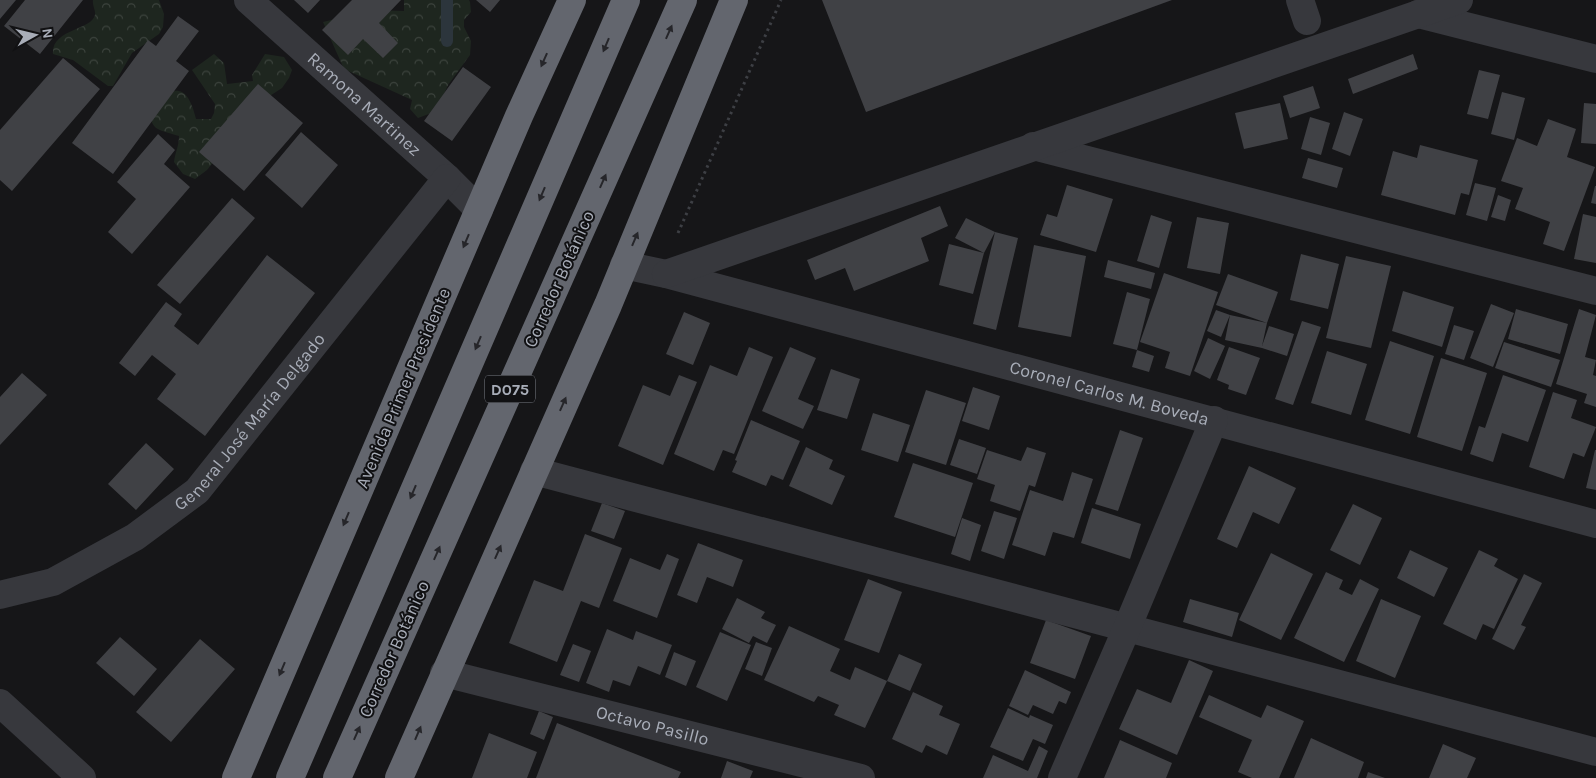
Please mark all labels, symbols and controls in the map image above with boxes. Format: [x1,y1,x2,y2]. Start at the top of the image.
north arrow [10,10,60,60]
one-way arrow [665,25,673,39]
text: N [38,27,56,39]
one-way arrow [602,38,610,52]
street label: Ramona Martinez [303,47,426,161]
one-way arrow [539,53,547,67]
one-way arrow [599,174,607,188]
one-way arrow [538,187,546,202]
street label: Corredor Botánico [519,207,599,351]
one-way arrow [631,231,639,246]
one-way arrow [461,234,469,248]
street label: Avenida Primer Presidente [351,285,455,491]
street label: General José María Delgado [170,329,330,515]
one-way arrow [473,336,481,350]
street label: Coronel Carlos M. Boveda [1007,356,1211,430]
road number: D075 [485,376,535,402]
one-way arrow [560,397,568,411]
one-way arrow [409,485,417,499]
one-way arrow [342,512,350,526]
one-way arrow [494,545,502,559]
one-way arrow [433,546,441,560]
street label: Corredor Botánico [354,577,434,721]
one-way arrow [278,662,286,676]
street label: Octavo Pasillo [594,701,711,750]
one-way arrow [353,726,361,740]
one-way arrow [415,726,423,740]

